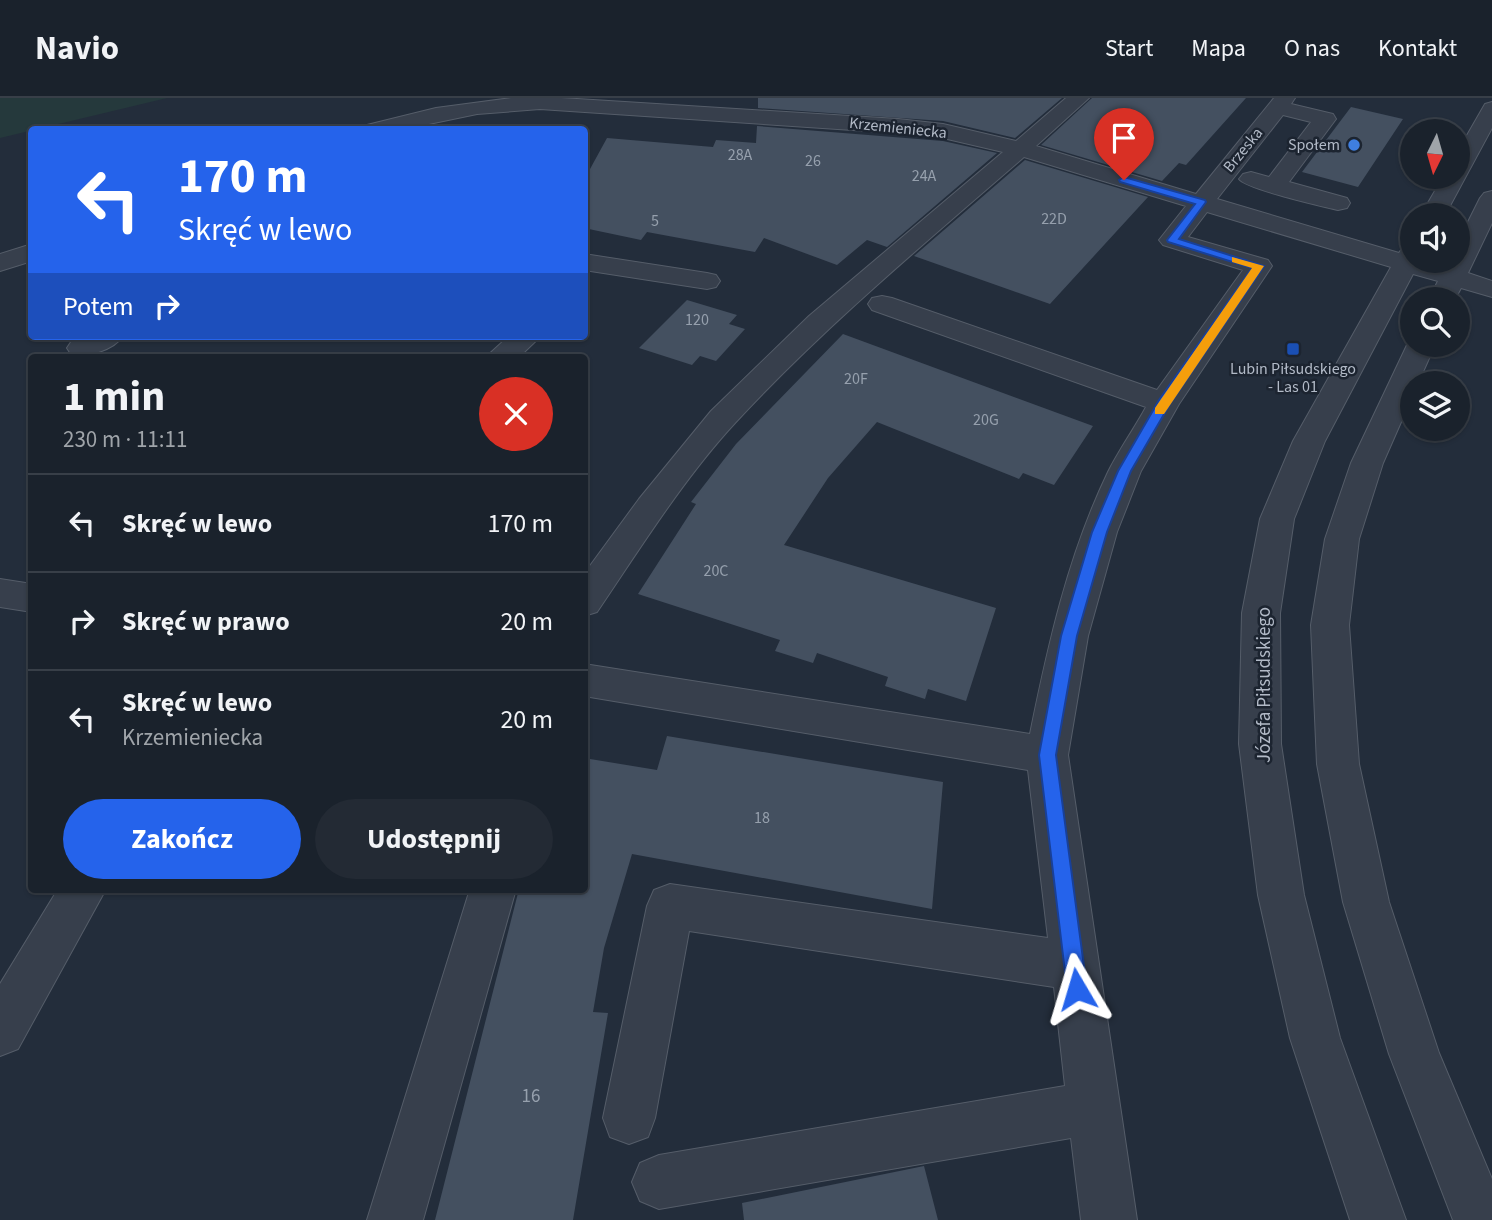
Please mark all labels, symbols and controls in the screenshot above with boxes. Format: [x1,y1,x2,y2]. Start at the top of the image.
text: Navio [35,25,119,72]
text: Start [1105,31,1153,66]
text: Mapa [1191,31,1246,66]
text: O nas [1284,31,1340,66]
text: Kontakt [1378,31,1457,66]
pin [1094,108,1154,180]
street label: Krzemieniecka [848,112,948,144]
icon: arrive [1105,119,1143,157]
north arrow [1400,119,1470,189]
map controls [1400,119,1470,441]
street label: Brzeska [1218,123,1268,177]
place label: Społem [1288,134,1340,156]
marker: Społem [1346,137,1362,153]
text: 170 m [178,142,307,212]
house number: 28A [728,144,753,166]
house number: 26 [805,150,821,172]
icon: left [63,154,154,245]
house number: 24A [912,165,937,187]
button: sound [1400,203,1470,273]
text: Skręć w lewo [178,207,352,253]
house number: 22D [1041,208,1067,230]
house number: 5 [651,210,659,232]
icon: right [148,287,186,325]
button: search [1400,287,1470,357]
text: Potem [63,288,134,325]
house number: 120 [685,309,709,331]
marker: Lubin Piłsudskiego - Las 01 [1285,341,1301,357]
place label: Lubin Piłsudskiego - Las 01 [1230,358,1356,398]
text: 1 min [63,367,165,427]
house number: 20F [844,368,868,390]
button: layers [1400,371,1470,441]
button: close [479,377,553,451]
house number: 20G [973,409,999,431]
text: 230 m · 11:11 [63,423,187,456]
icon: left [63,504,101,542]
text: Skręć w lewo [122,505,272,542]
text: 170 m [487,505,553,542]
house number: 20C [703,560,729,582]
icon: right [63,602,101,640]
text: Skręć w prawo [122,603,290,640]
text: 20 m [500,603,553,640]
street label: Józefa Piłsudskiego [1251,607,1278,763]
text: Skręć w lewo [122,684,272,721]
icon: left [63,700,101,738]
text: 20 m [500,701,553,738]
text: Krzemieniecka [122,721,263,754]
button: Zakończ [63,799,301,879]
button: Udostępnij [315,799,553,879]
house number: 18 [754,807,770,829]
position arrow [1040,952,1114,1026]
house number: 16 [522,1083,540,1110]

